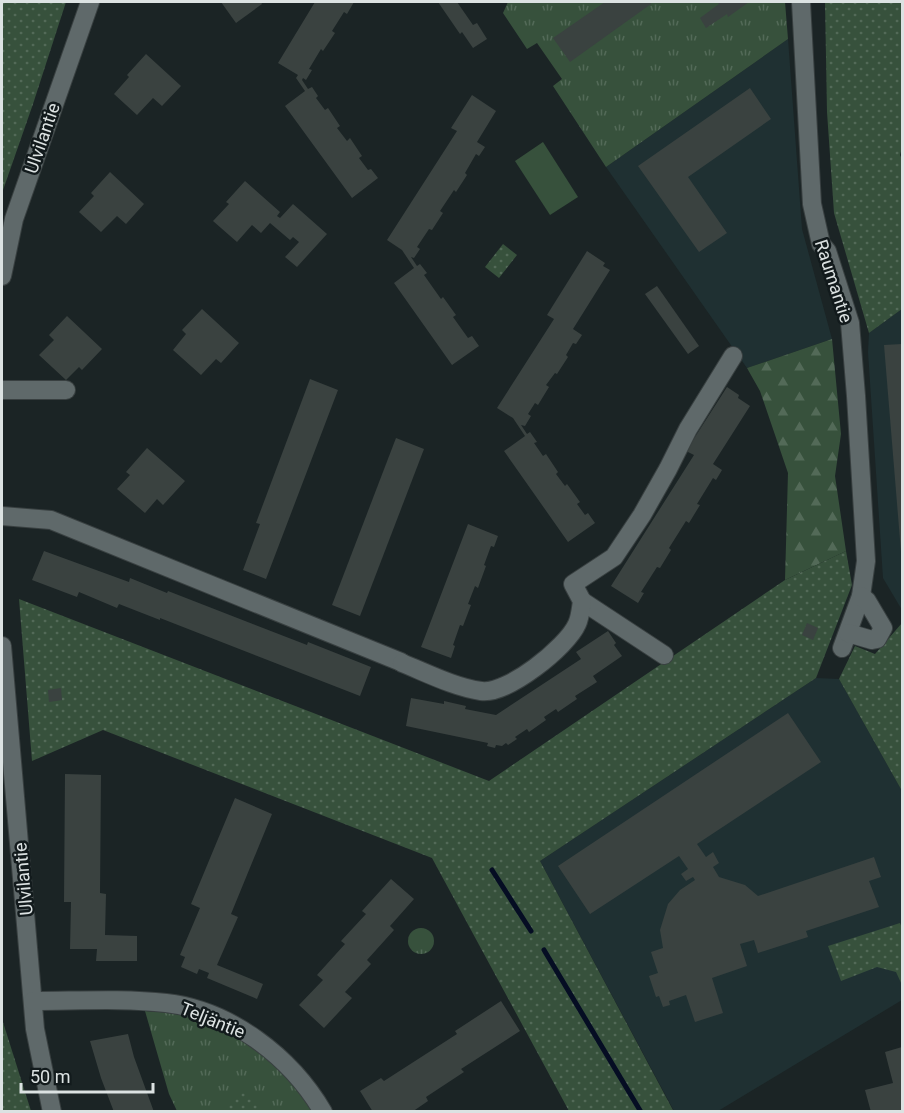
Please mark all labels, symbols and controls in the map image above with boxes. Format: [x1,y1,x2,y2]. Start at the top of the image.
street label: Ulvilantie [20,100,64,176]
street label: Raumantie [811,237,857,325]
street label: Ulvilantie [9,842,37,916]
street label: Teljäntie [178,998,248,1042]
scale bar [21,1056,153,1094]
text: 50 m [30,1066,70,1087]

